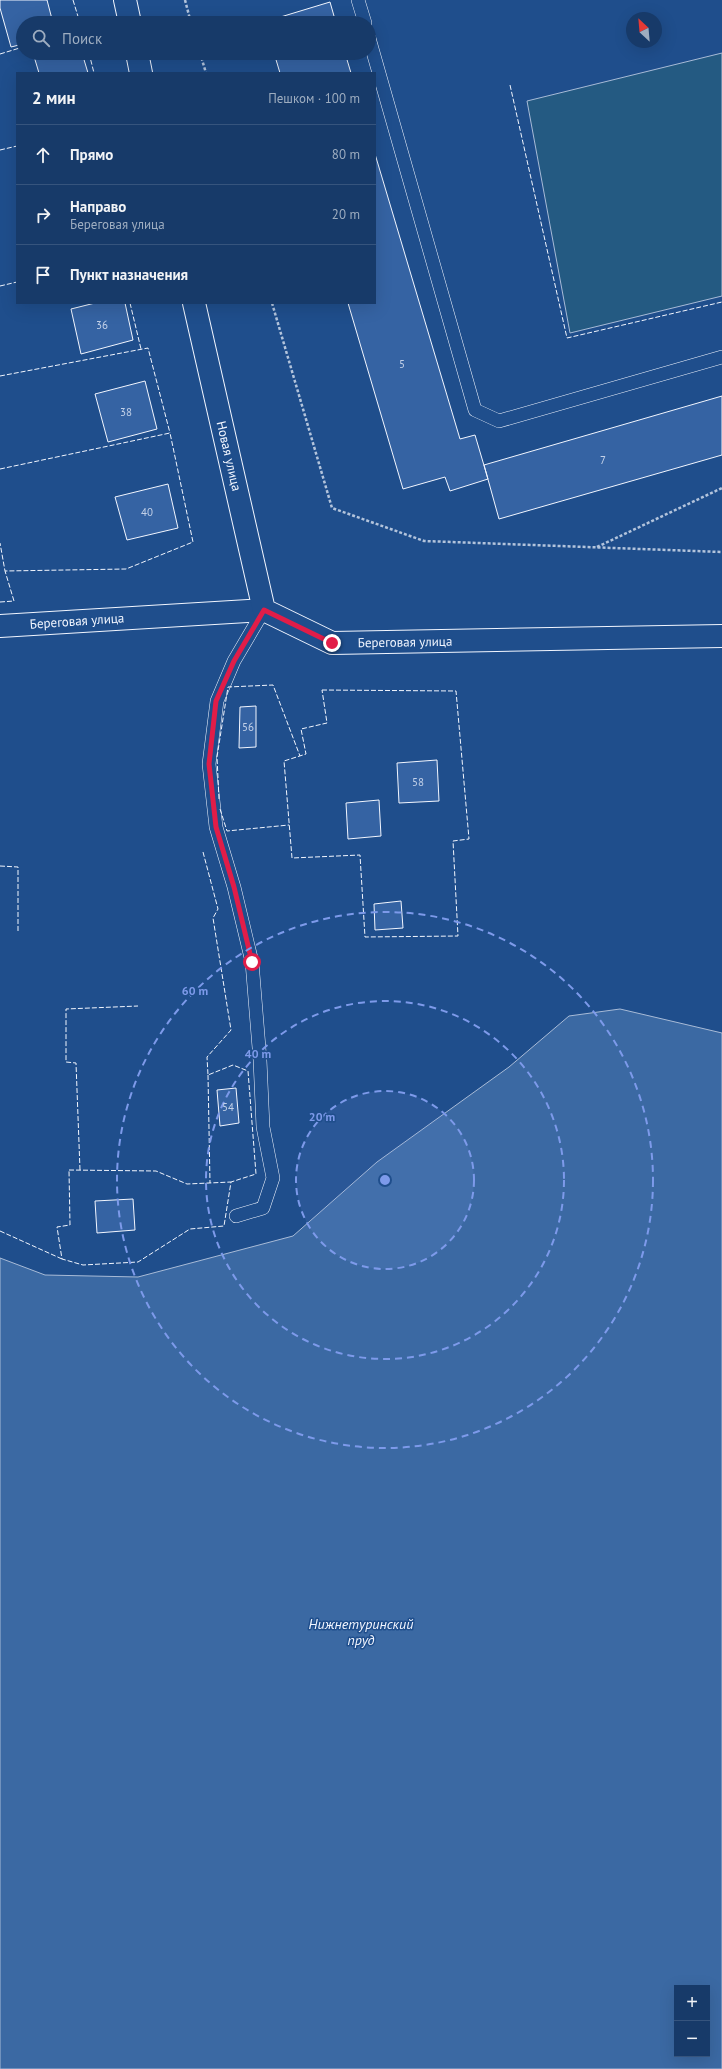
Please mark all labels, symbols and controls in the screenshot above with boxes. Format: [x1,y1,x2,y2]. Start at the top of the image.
north arrow [626,12,662,48]
search box [16,16,376,60]
icon: search [30,27,52,49]
text: Поиск [62,29,102,48]
text: 2 мин [32,87,76,109]
text: Пешком · 100 m [268,90,360,107]
icon: ahead [32,144,54,166]
text: Прямо [70,145,113,164]
text: 80 m [332,146,360,163]
text: Направо [70,197,126,216]
icon: right [32,204,54,226]
text: 20 m [332,206,360,223]
text: Береговая улица [70,216,165,233]
icon: arrive [32,264,54,286]
text: Пункт назначения [70,265,188,284]
house number: 36 [96,318,108,332]
house number: 5 [399,357,405,371]
house number: 38 [120,405,132,419]
street label: Новая улица [213,419,245,493]
house number: 7 [600,453,606,467]
house number: 40 [141,505,153,519]
street label: Береговая улица [29,609,125,633]
street label: Береговая улица [358,633,452,651]
route end [323,634,341,652]
house number: 56 [242,720,254,734]
house number: 58 [412,775,424,789]
route start [243,953,261,971]
text: 60 m [182,983,208,998]
text: 40 m [245,1046,271,1061]
house number: 54 [222,1100,234,1114]
text: 20 m [309,1109,335,1124]
centre of rings [378,1173,392,1187]
water label: Нижнетуринский пруд [309,1615,413,1649]
map controls [674,1985,710,2057]
button: + [674,1985,710,2021]
button: − [674,2021,710,2057]

